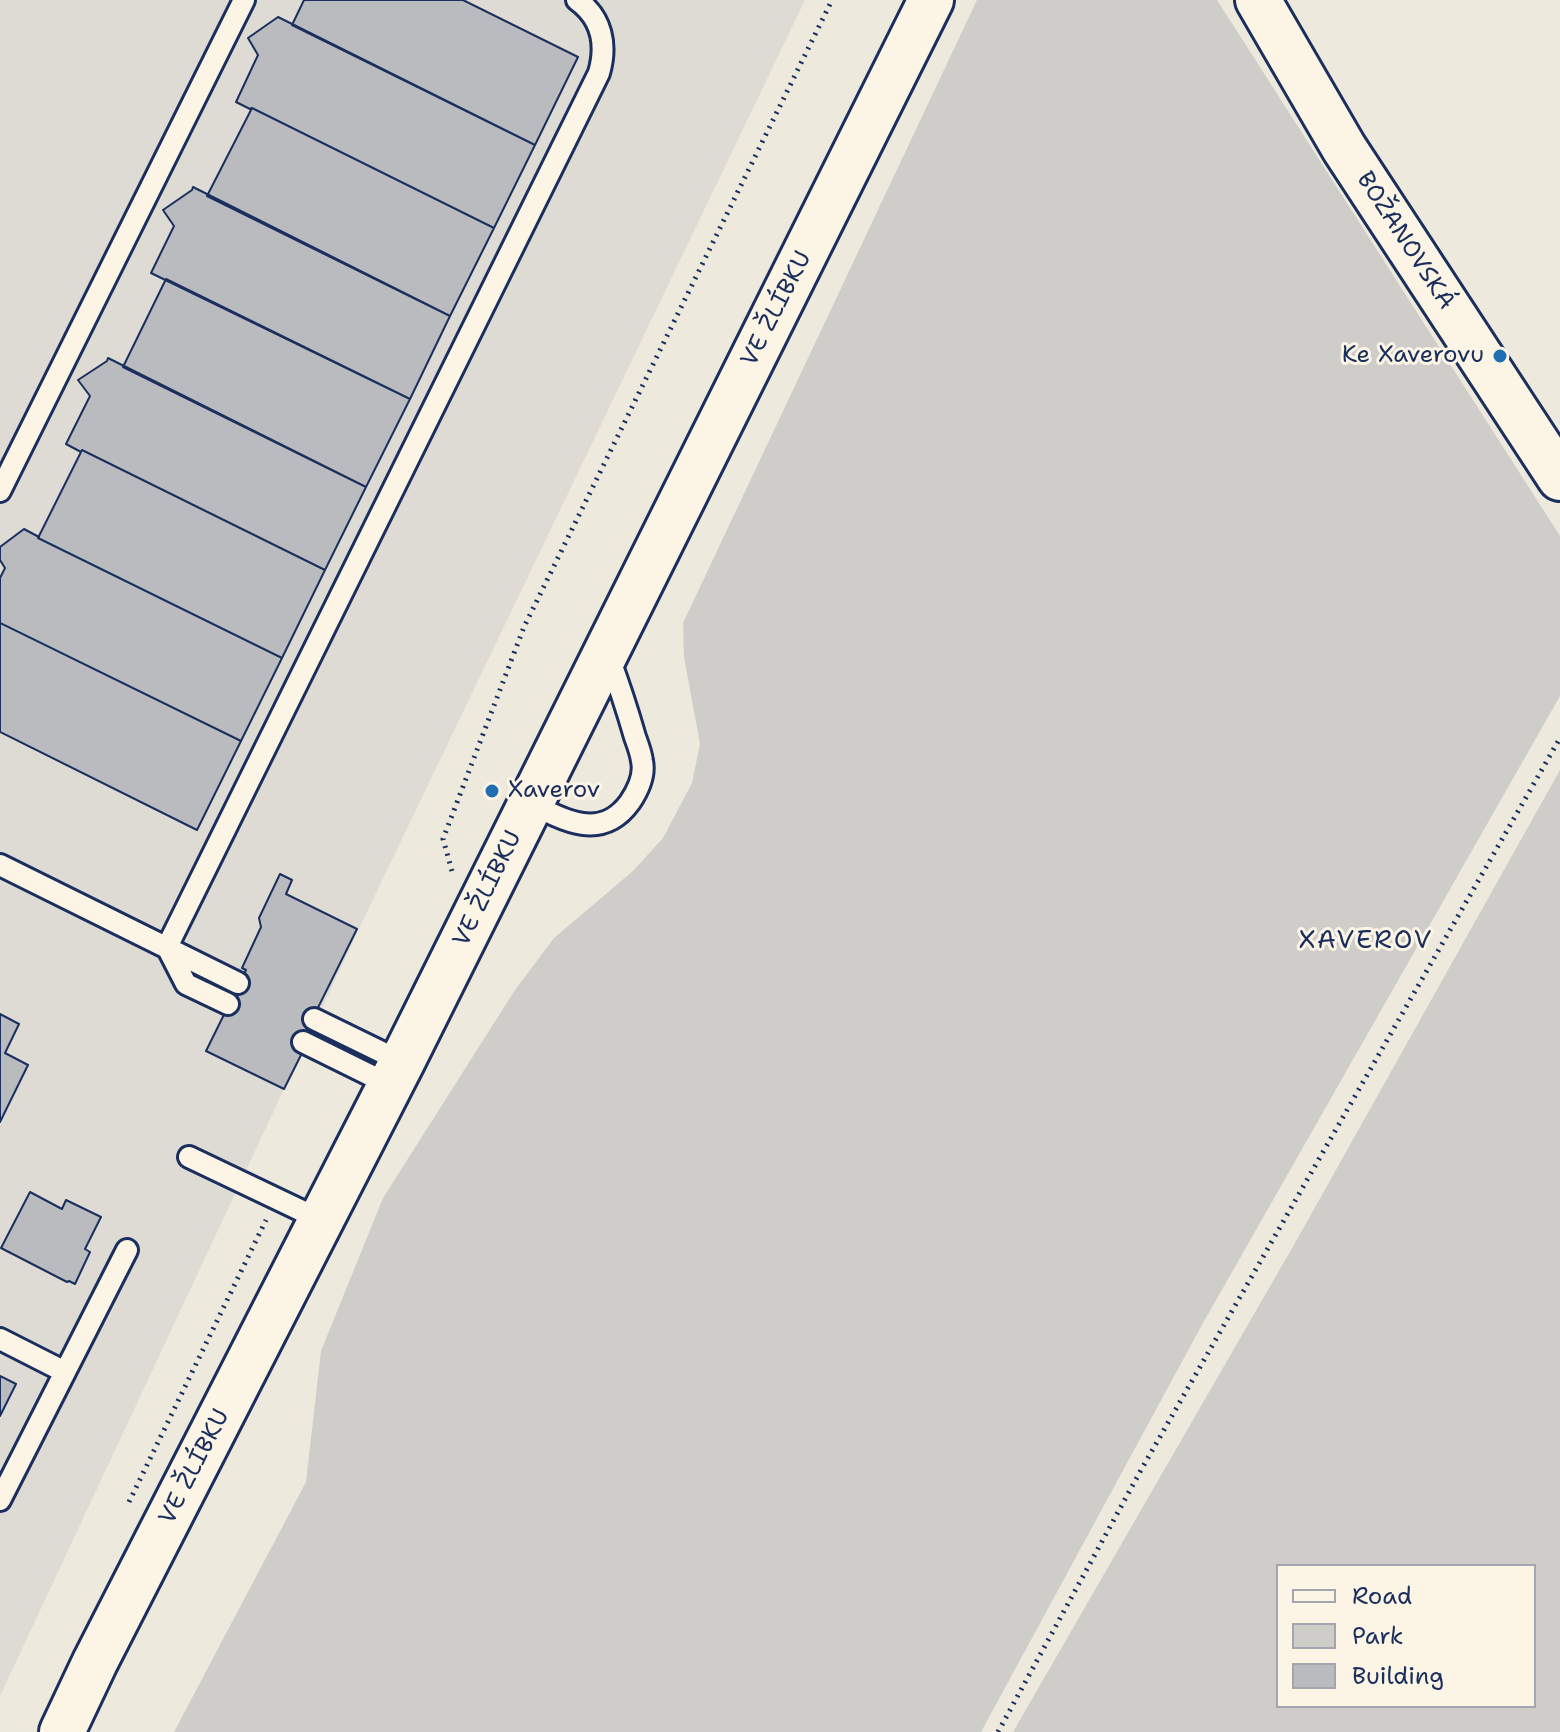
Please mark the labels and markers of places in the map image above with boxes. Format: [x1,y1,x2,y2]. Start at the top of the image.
place label: Ke Xaverovu [1342,342,1484,370]
marker: Ke Xaverovu [1491,347,1509,365]
place label: Xaverov [508,777,600,805]
marker: Xaverov [483,782,501,800]

